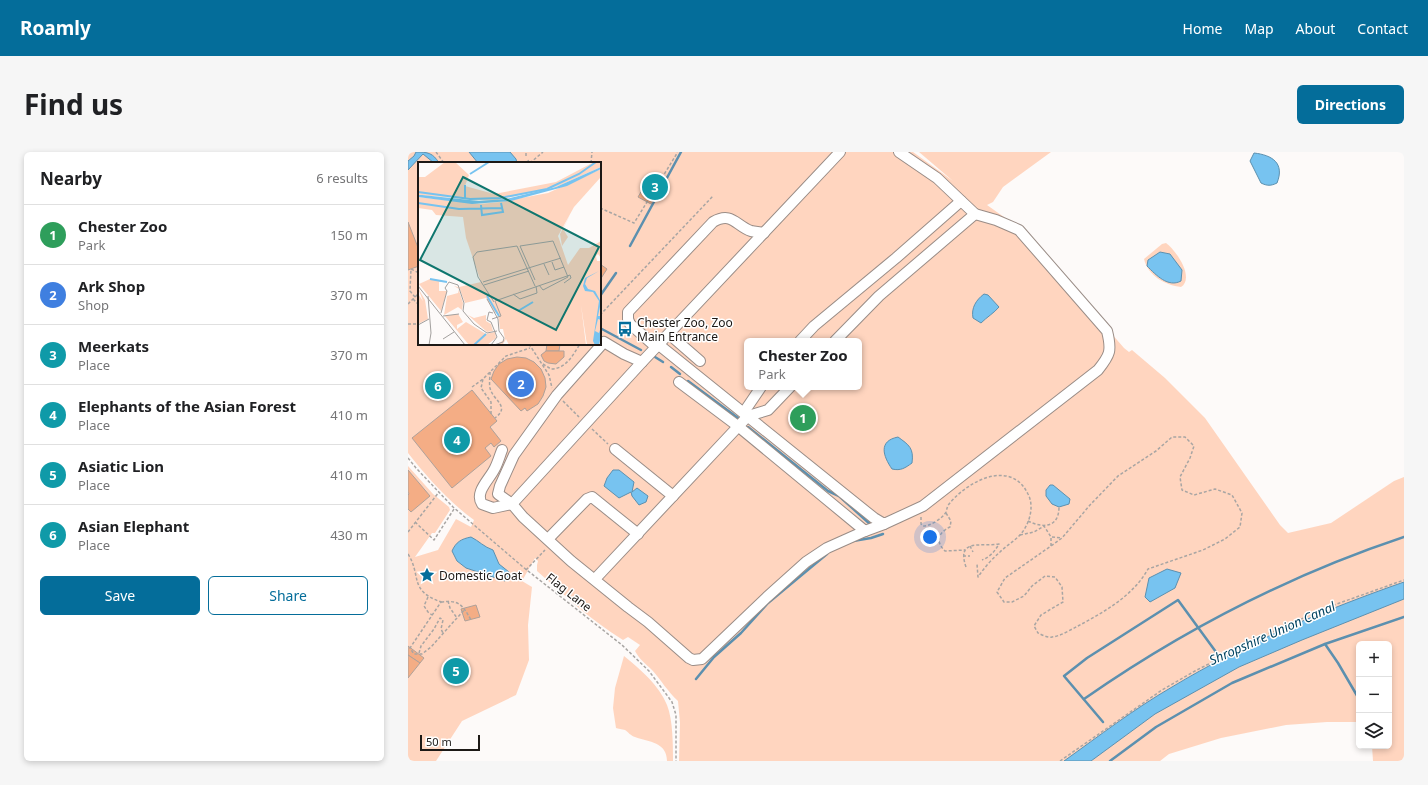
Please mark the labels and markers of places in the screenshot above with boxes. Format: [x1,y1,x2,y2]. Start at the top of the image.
pin: 3 [642,172,668,202]
place label: Chester Zoo, Zoo Main Entrance [637,314,733,345]
bus stop icon: Chester Zoo, Zoo Main Entrance [616,320,634,338]
pin: 2 [508,369,534,399]
pin: 6 [425,371,451,401]
pin: 1 [790,403,816,433]
pin: 4 [444,425,470,455]
place icon: Domestic Goat [418,566,436,584]
place label: Domestic Goat [439,567,523,584]
pin: 5 [443,656,469,686]

